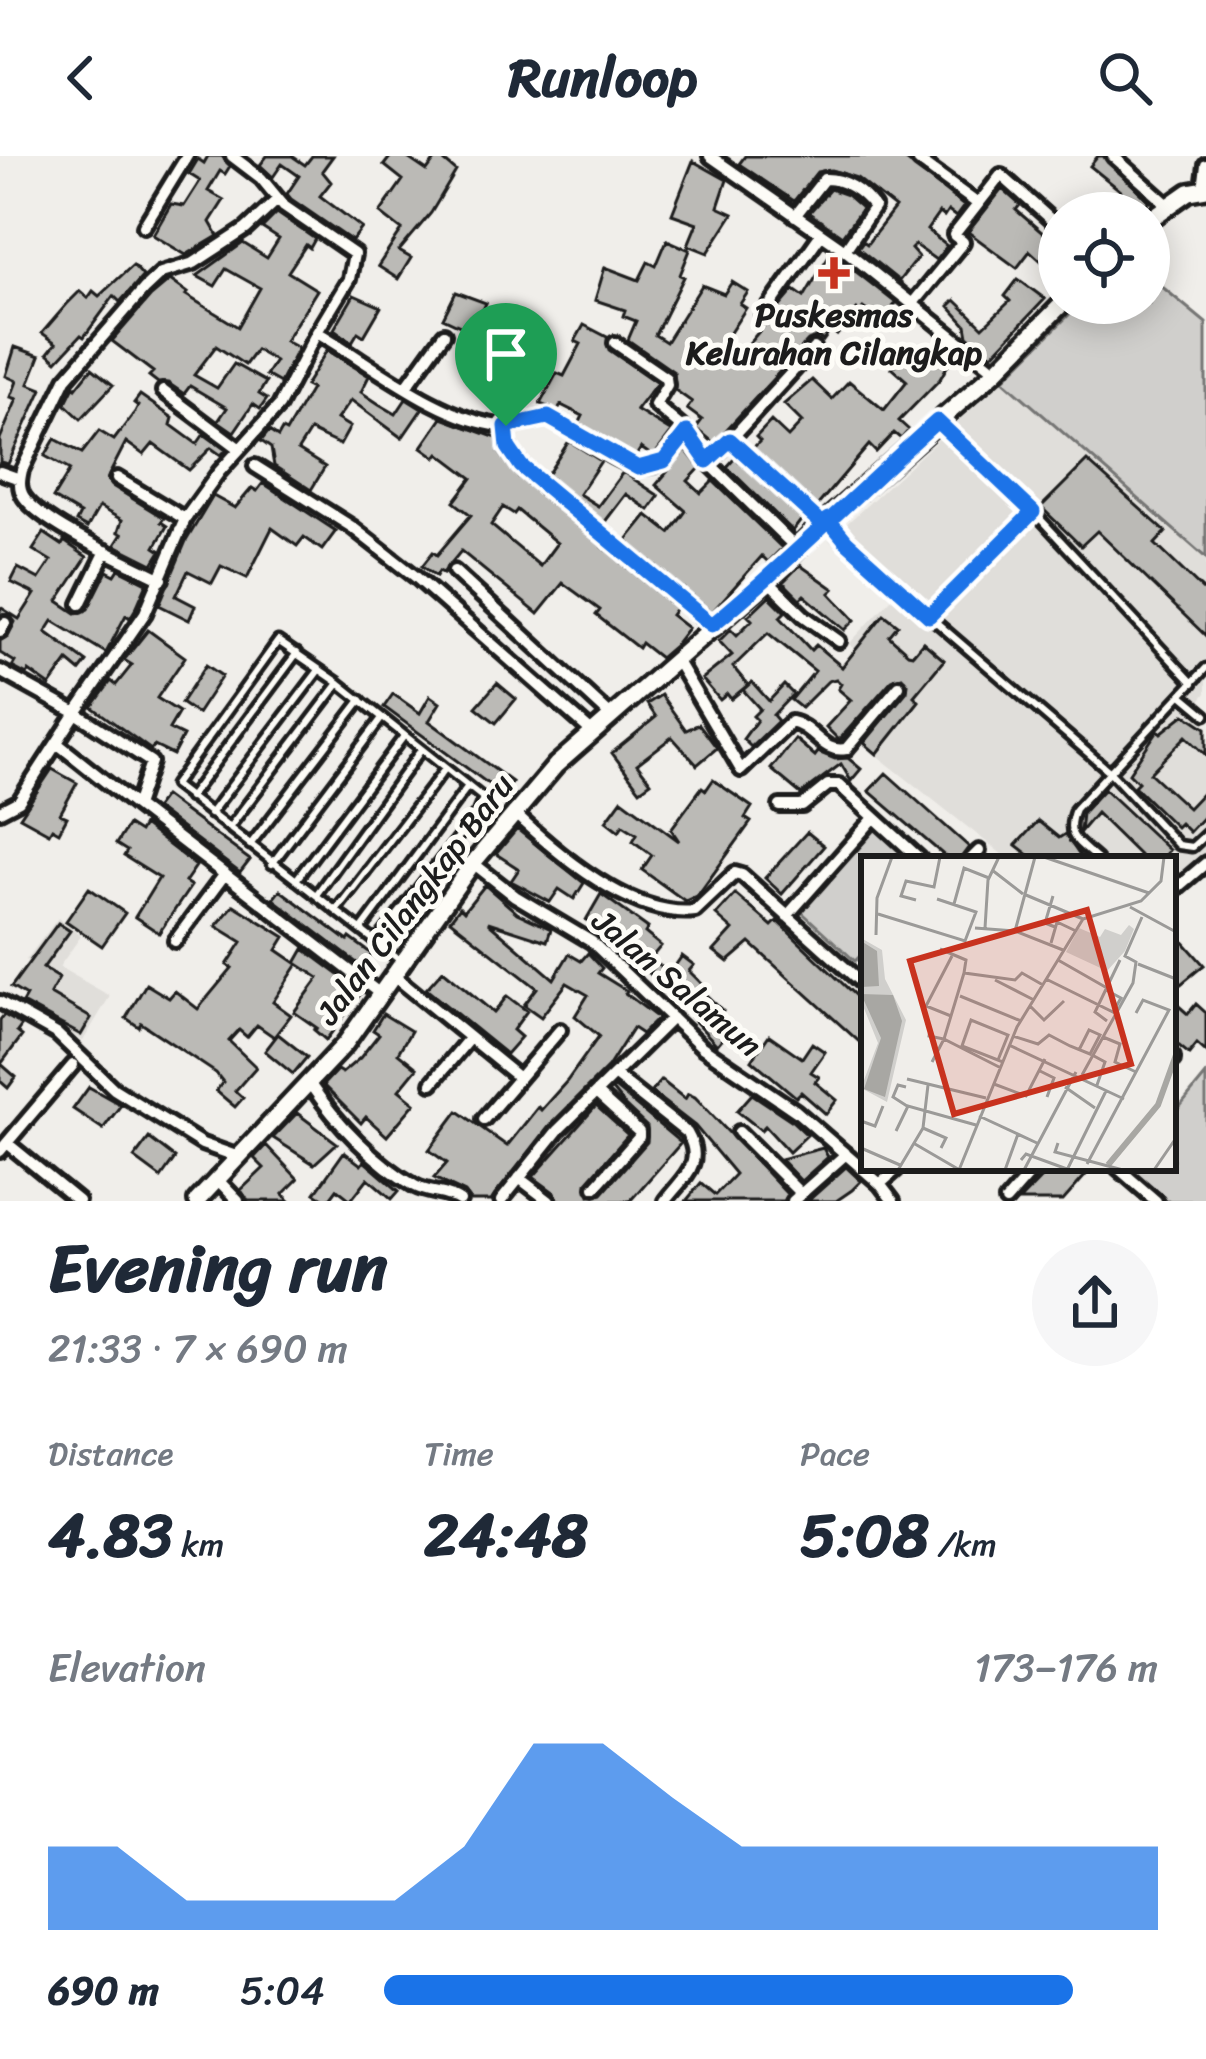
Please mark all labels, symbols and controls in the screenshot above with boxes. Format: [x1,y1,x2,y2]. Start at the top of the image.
text: Runloop [509,30,697,126]
icon: back [48,45,114,111]
icon: search [1092,45,1158,111]
map controls [1038,192,1170,324]
button: locate [1038,192,1170,324]
marker: Puskesmas Kelurahan Cilangkap [818,257,850,289]
place label: Puskesmas Kelurahan Cilangkap [685,286,983,382]
pin [455,303,557,426]
icon: arrive [473,321,539,387]
street label: Jalan Cilangkap Baru [300,760,530,1038]
inset map [861,856,1176,1171]
street label: Jalan Salamun [578,893,776,1072]
text: Evening run [48,1210,388,1327]
button: share [1032,1240,1158,1366]
text: 21:33 · 7 × 690 m [48,1314,348,1383]
text: Distance [48,1425,173,1483]
text: Time [424,1425,494,1483]
text: Pace [800,1425,870,1483]
text: 4.83 [48,1483,173,1589]
text: 24:48 [424,1483,588,1589]
text: 5:08 [800,1483,929,1589]
text: km [173,1516,224,1574]
text: /km [929,1516,997,1574]
text: Elevation [48,1633,206,1702]
text: 173–176 m [974,1633,1158,1702]
text: 690 m [48,1956,159,2025]
text: 5:04 [240,1956,325,2025]

